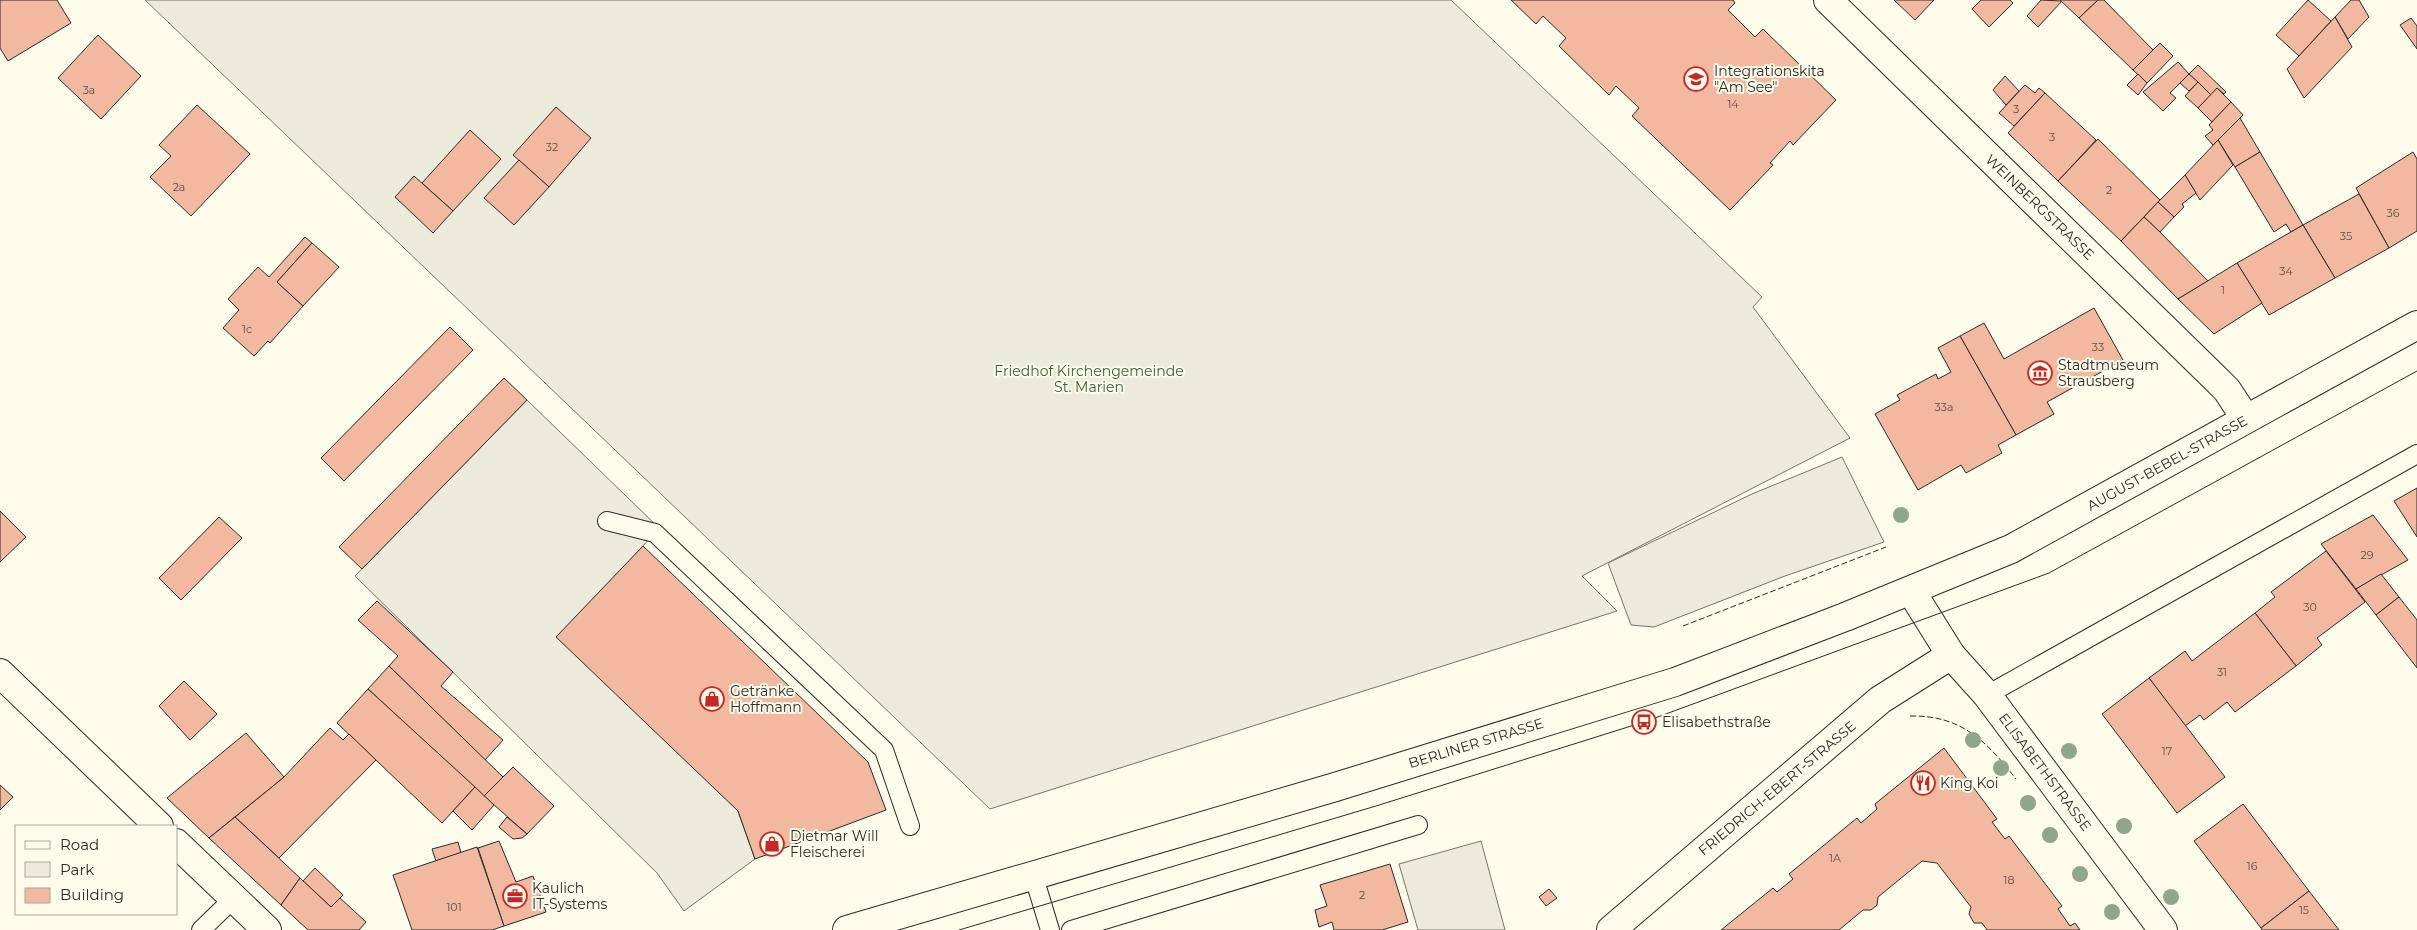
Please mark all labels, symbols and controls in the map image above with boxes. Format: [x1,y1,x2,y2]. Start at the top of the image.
place label: Integrationskita "Am See" [1714,62,1825,96]
school or university icon: Integrationskita "Am See" [1683,66,1709,92]
house number: 3a [83,83,95,97]
house number: 14 [1727,97,1739,111]
house number: 3 [2013,102,2019,116]
house number: 3 [2049,130,2055,144]
house number: 32 [546,140,558,154]
street label: WEINBERGSTRASSE [1982,150,2098,264]
house number: 2a [173,180,185,194]
house number: 2 [2106,183,2112,197]
house number: 36 [2387,206,2400,220]
house number: 35 [2340,229,2352,243]
house number: 34 [2279,264,2293,278]
house number: 1 [2221,283,2225,297]
house number: 1c [242,322,252,336]
house number: 33 [2092,340,2104,354]
place label: Stadtmuseum Strausberg [2058,356,2159,390]
museum icon: Stadtmuseum Strausberg [2027,360,2053,386]
park label: Friedhof Kirchengemeinde St. Marien [994,362,1184,396]
house number: 33a [1935,400,1953,414]
street label: AUGUST-BEBEL-STRASSE [2084,411,2250,515]
house number: 29 [2361,548,2374,562]
house number: 30 [2303,600,2317,614]
house number: 31 [2217,665,2227,679]
place label: Getränke Hoffmann [730,682,802,716]
shop icon: Getränke Hoffmann [699,686,725,712]
bus stop icon: Elisabethstraße [1631,709,1657,735]
street label: ELISABETHSTRASSE [1995,709,2095,835]
place label: Elisabethstraße [1662,713,1771,731]
street label: BERLINER STRASSE [1406,714,1546,772]
street label: FRIEDRICH-EBERT-STRASSE [1694,717,1860,859]
house number: 17 [2162,744,2172,758]
restaurant icon: King Koi [1910,770,1936,796]
place label: King Koi [1940,774,1999,792]
legend [15,825,178,915]
place label: Dietmar Will Fleischerei [790,827,878,861]
shop icon: Dietmar Will Fleischerei [759,831,785,857]
text: Road [60,835,99,854]
house number: 1A [1829,851,1841,865]
house number: 16 [2247,859,2258,873]
text: Park [60,860,94,879]
house number: 18 [2004,873,2015,887]
place label: Kaulich IT-Systems [532,879,608,913]
office icon: Kaulich IT-Systems [502,883,528,909]
text: Building [60,885,124,904]
house number: 2 [1359,888,1365,902]
house number: 101 [446,900,462,914]
house number: 15 [2299,903,2309,917]

